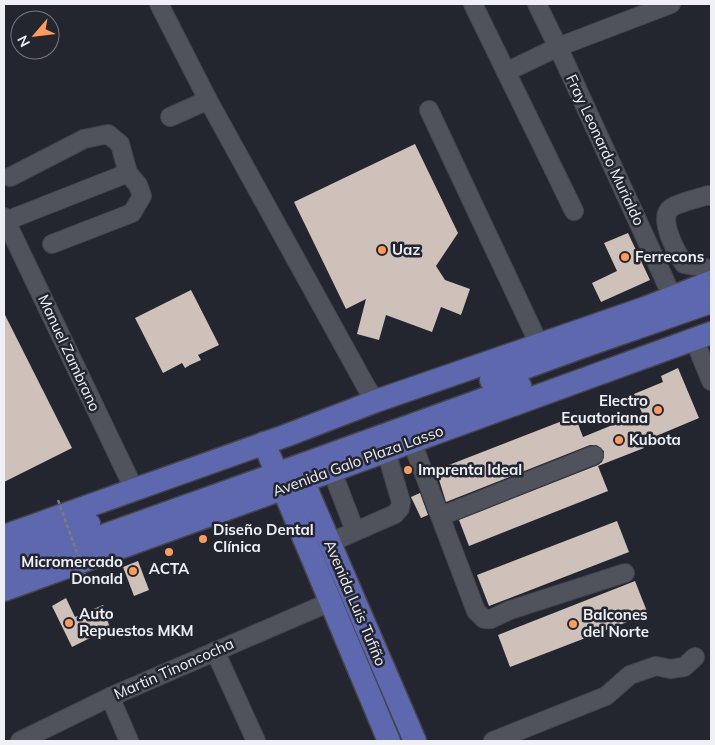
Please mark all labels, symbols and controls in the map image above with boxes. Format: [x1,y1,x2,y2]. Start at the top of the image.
north arrow [10,10,60,60]
text: N [13,32,34,50]
street label: Fray Leonardo Murialdo [562,71,649,228]
place label: Uaz [392,240,420,259]
marker: Uaz [376,244,388,256]
place label: Ferrecons [635,247,704,266]
marker: Ferrecons [619,251,631,263]
street label: Manuel Zambrano [34,291,105,414]
place label: Electro Ecuatoriana [561,391,648,427]
marker: Electro Ecuatoriana [652,404,664,416]
street label: Avenida Galo Plaza Lasso [270,421,446,500]
place label: Kubota [629,430,681,449]
marker: Kubota [613,434,625,446]
place label: Imprenta Ideal [418,460,522,479]
marker: Imprenta Ideal [402,464,414,476]
place label: Diseño Dental Clínica [213,520,314,556]
marker: Diseño Dental Clínica [197,533,209,545]
street label: Avenida Luis Tufiño [320,537,391,669]
marker: ACTA [163,546,175,558]
place label: Micromercado Donald [21,552,123,588]
place label: ACTA [149,559,190,578]
marker: Micromercado Donald [127,565,139,577]
place label: Auto Repuestos MKM [79,604,194,640]
place label: Balcones del Norte [583,605,649,641]
marker: Auto Repuestos MKM [63,617,75,629]
marker: Balcones del Norte [567,618,579,630]
street label: Martin Tinoncocha [111,634,237,703]

